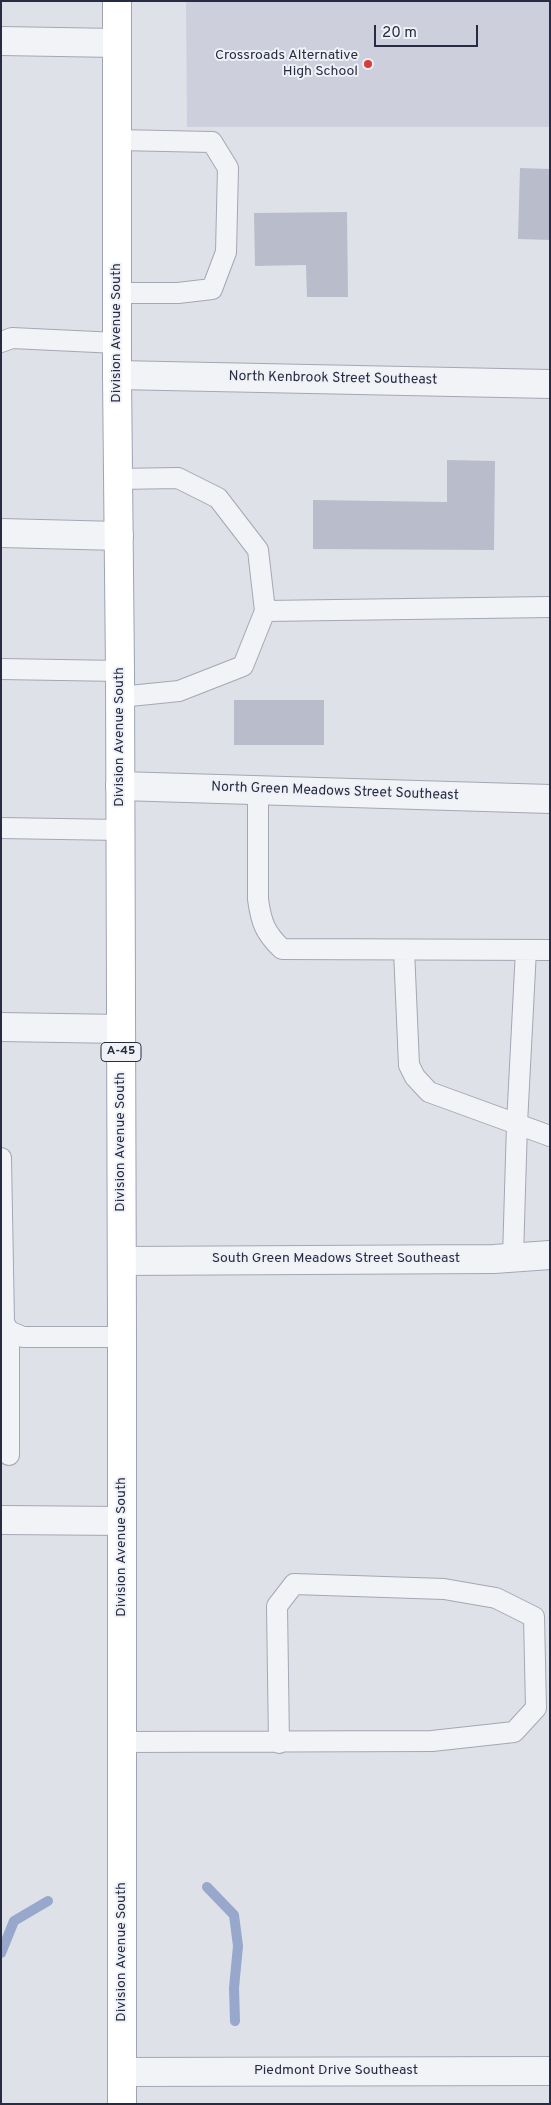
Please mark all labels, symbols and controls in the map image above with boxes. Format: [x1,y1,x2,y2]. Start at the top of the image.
scale bar [376,15,480,47]
text: 20 m [382,24,417,43]
place label: Crossroads Alternative High School [215,48,358,80]
marker: Crossroads Alternative High School [362,58,374,70]
street label: Division Avenue South [109,263,125,403]
street label: North Kenbrook Street Southeast [228,369,438,389]
street label: Division Avenue South [112,667,128,807]
street label: North Green Meadows Street Southeast [211,779,459,805]
road number: A-45 [101,1042,141,1062]
street label: Division Avenue South [113,1072,129,1212]
street label: South Green Meadows Street Southeast [212,1251,460,1267]
street label: Division Avenue South [114,1477,130,1617]
street label: Division Avenue South [114,1882,130,2022]
street label: Piedmont Drive Southeast [254,2063,418,2079]

